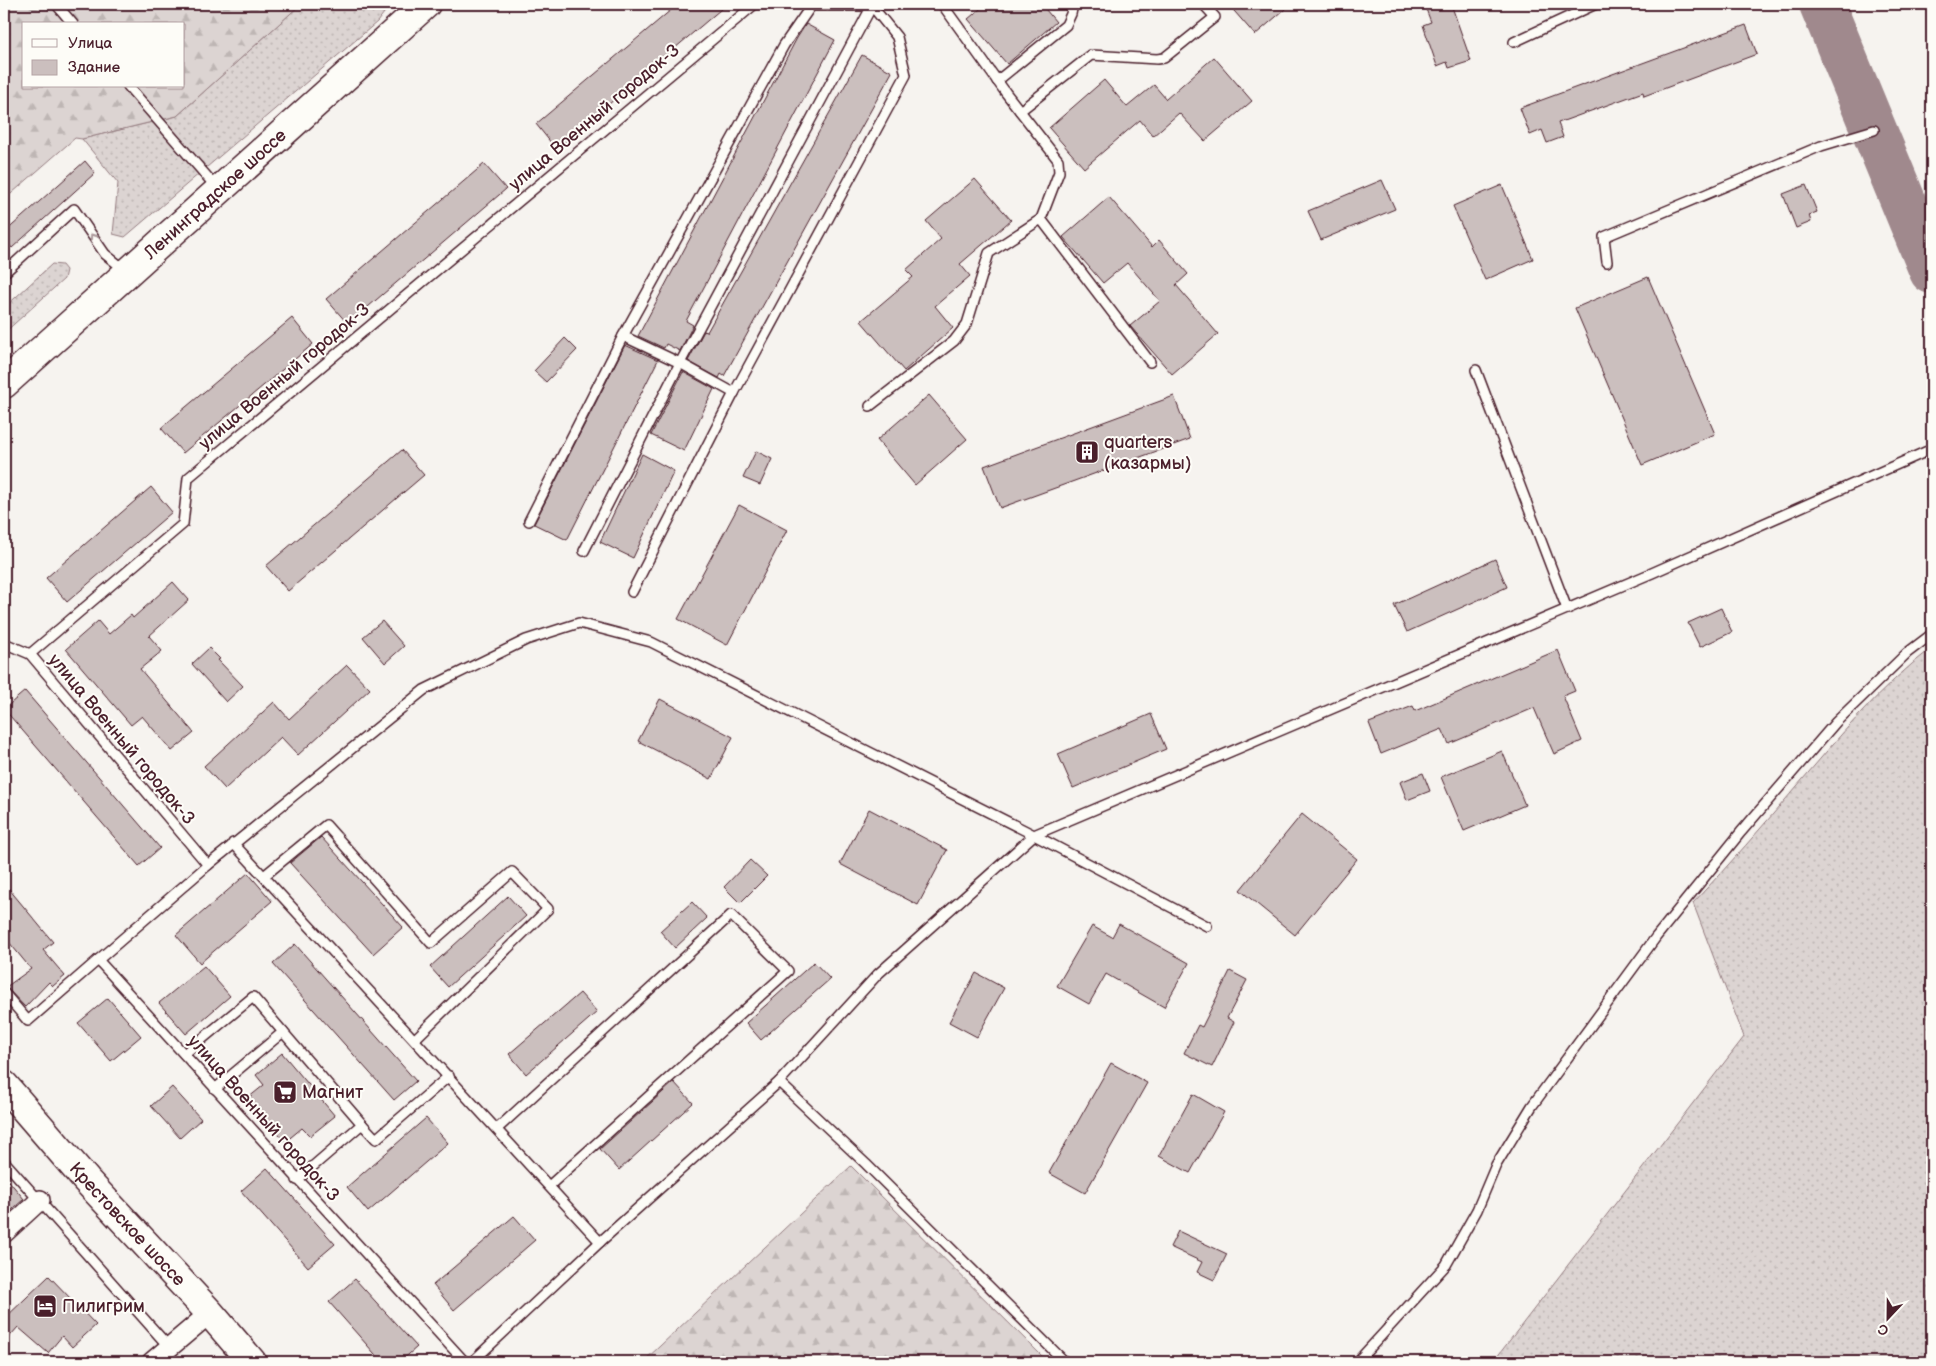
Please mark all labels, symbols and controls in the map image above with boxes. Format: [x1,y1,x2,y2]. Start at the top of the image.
legend [22,22,185,88]
text: Улица [68,34,113,53]
street label: улица Военный городок-3 [505,40,684,195]
text: Здание [68,58,120,77]
street label: Ленинградское шоссе [139,125,291,264]
one-way arrow [90,234,99,243]
street label: улица Военный городок-3 [195,299,374,454]
place label: quarters (казармы) [1104,432,1191,474]
building icon: quarters (казармы) [1074,439,1100,465]
street label: улица Военный городок-3 [44,650,199,829]
street label: улица Военный городок-3 [183,1031,344,1206]
supermarket icon: Магнит [272,1079,298,1105]
place label: Магнит [302,1082,364,1103]
street label: Крестовское шоссе [65,1158,189,1291]
hotel icon: Пилигрим [32,1293,58,1319]
north arrow [1864,1294,1914,1344]
place label: Пилигрим [62,1296,145,1317]
text: С [1875,1320,1891,1339]

